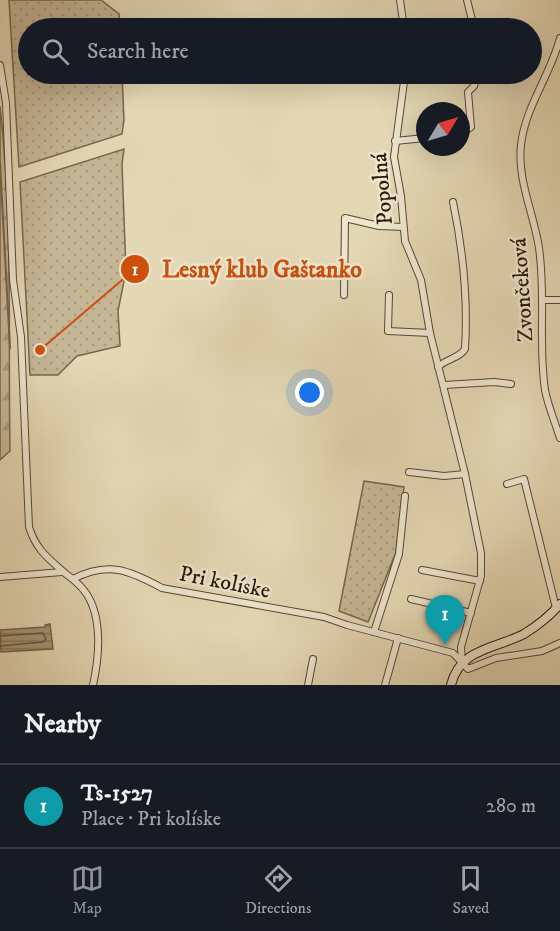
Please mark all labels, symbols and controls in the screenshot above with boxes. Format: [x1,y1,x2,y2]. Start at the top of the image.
search box [18,18,542,84]
icon: search [39,35,72,68]
text: Search here [87,38,189,65]
north arrow [416,102,470,156]
street label: Popolná [366,151,399,226]
street label: Zvončeková [505,236,540,343]
callout: Lesný klub Gaštanko [120,248,374,290]
text: Lesný klub Gaštanko [162,255,362,285]
text: 1 [132,259,139,281]
your location [295,378,324,407]
street label: Pri kolíske [177,560,272,605]
pin: 1 [426,596,464,645]
text: Nearby [24,708,101,741]
text: Ts-1527 [81,780,153,807]
text: 1 [40,794,47,819]
text: 280 m [486,794,536,819]
text: Place · Pri kolíske [81,807,221,832]
tab: Map [71,862,104,918]
tab: Directions [245,862,311,918]
tab: Saved [453,862,489,918]

